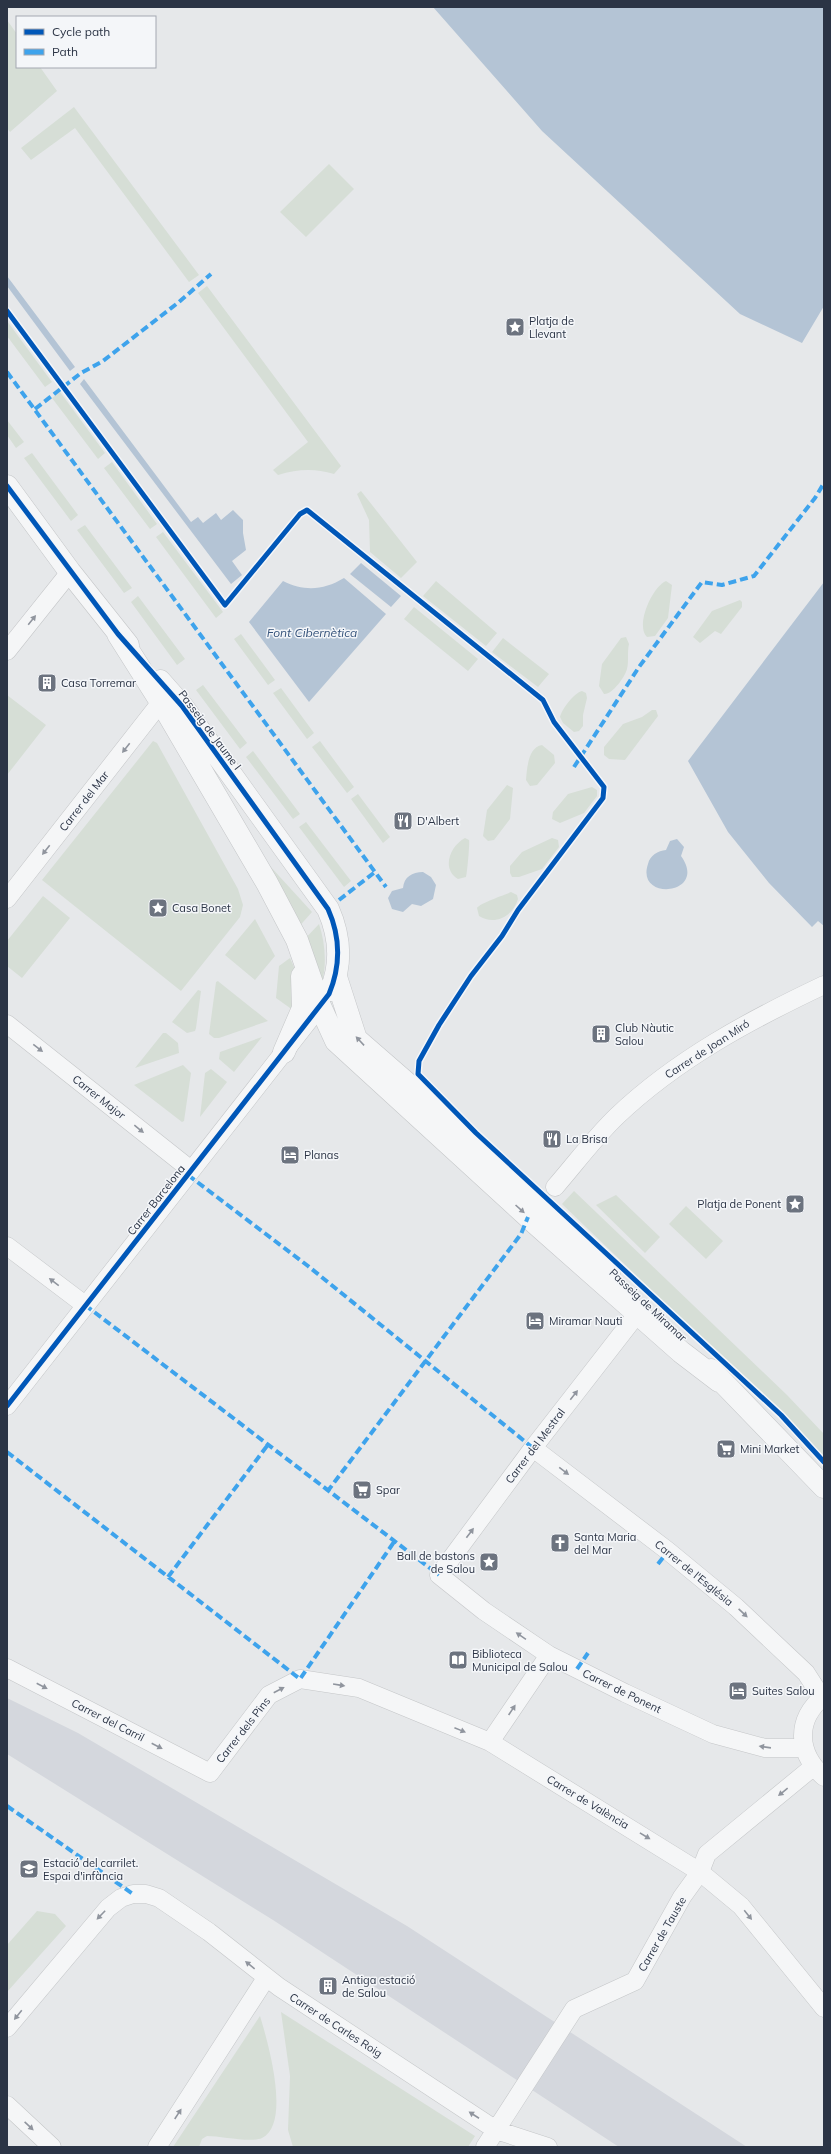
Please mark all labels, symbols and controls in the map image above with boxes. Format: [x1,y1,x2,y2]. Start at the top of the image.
legend [16,16,156,68]
text: Cycle path [52,24,110,39]
text: Path [52,44,78,59]
place label: Platja de Llevant [529,314,574,341]
place icon: Platja de Llevant [504,316,526,338]
one-way arrow [27,615,36,626]
water label: Font Cibernètica [267,625,357,640]
building icon: Casa Torremar [36,672,58,694]
place label: Casa Torremar [61,676,136,690]
street label: Passeig de Jaume I [176,687,244,773]
one-way arrow [122,742,131,753]
street label: Carrer del Mar [56,768,112,834]
restaurant icon: D'Albert [392,810,414,832]
place label: D'Albert [417,814,459,828]
one-way arrow [41,844,50,855]
place icon: Casa Bonet [147,897,169,919]
place label: Casa Bonet [172,901,231,915]
street label: Carrer de Joan Miró [662,1016,752,1082]
place label: Club Nàutic Salou [615,1021,675,1048]
building icon: Club Nàutic Salou [590,1023,612,1045]
one-way arrow [355,1036,364,1046]
one-way arrow [32,1044,43,1052]
street label: Carrer Major [70,1072,128,1122]
one-way arrow [134,1125,145,1133]
restaurant icon: La Brisa [541,1128,563,1150]
place label: La Brisa [566,1132,608,1146]
hotel icon: Planas [279,1144,301,1166]
place label: Planas [304,1148,339,1162]
street label: Carrer Barcelona [124,1162,188,1238]
place icon: Platja de Ponent [784,1193,806,1215]
place label: Platja de Ponent [697,1197,781,1211]
one-way arrow [514,1205,525,1214]
street label: Passeig de Miramar [606,1265,690,1345]
one-way arrow [49,1277,60,1286]
hotel icon: Miramar Nauti [524,1310,546,1332]
place label: Miramar Nauti [549,1314,622,1328]
one-way arrow [569,1390,578,1401]
street label: Carrer del Mestral [502,1406,568,1486]
supermarket icon: Mini Market [715,1438,737,1460]
place label: Mini Market [740,1442,800,1456]
one-way arrow [559,1467,569,1475]
supermarket icon: Spar [351,1479,373,1501]
place label: Spar [376,1483,400,1497]
one-way arrow [466,1527,474,1538]
place label: Santa Maria del Mar [574,1530,636,1557]
church icon: Santa Maria del Mar [549,1532,571,1554]
street label: Carrer de l'Església [652,1537,736,1609]
place label: Ball de bastons de Salou [397,1549,475,1576]
place icon: Ball de bastons de Salou [478,1551,500,1573]
one-way arrow [738,1608,748,1618]
one-way arrow [516,1632,526,1640]
place label: Biblioteca Municipal de Salou [472,1647,568,1674]
library icon: Biblioteca Municipal de Salou [447,1649,469,1671]
street label: Carrer de Ponent [580,1666,664,1716]
hotel icon: Suites Salou [727,1680,749,1702]
one-way arrow [332,1682,345,1688]
one-way arrow [36,1683,47,1689]
place label: Suites Salou [752,1684,815,1698]
one-way arrow [273,1686,285,1693]
street label: Carrer dels Pins [213,1694,273,1766]
street label: Carrer del Carril [69,1696,147,1744]
one-way arrow [508,1704,516,1715]
one-way arrow [455,1727,467,1733]
one-way arrow [151,1742,163,1749]
one-way arrow [759,1744,771,1750]
street label: Carrer de València [544,1772,632,1832]
one-way arrow [777,1787,788,1796]
one-way arrow [639,1833,651,1840]
place label: Estació del carrilet. Espai d'infància [43,1856,138,1883]
school or university icon: Estació del carrilet. Espai d'infància [18,1858,40,1880]
street label: Carrer de Tauste [635,1894,689,1974]
one-way arrow [744,1909,753,1920]
one-way arrow [96,1910,106,1920]
one-way arrow [244,1960,255,1969]
place label: Antiga estació de Salou [342,1973,415,2000]
building icon: Antiga estació de Salou [317,1975,339,1997]
street label: Carrer de Carles Roig [287,1990,385,2060]
one-way arrow [13,2010,22,2021]
one-way arrow [175,2108,182,2120]
one-way arrow [469,2111,479,2119]
one-way arrow [24,2121,34,2131]

